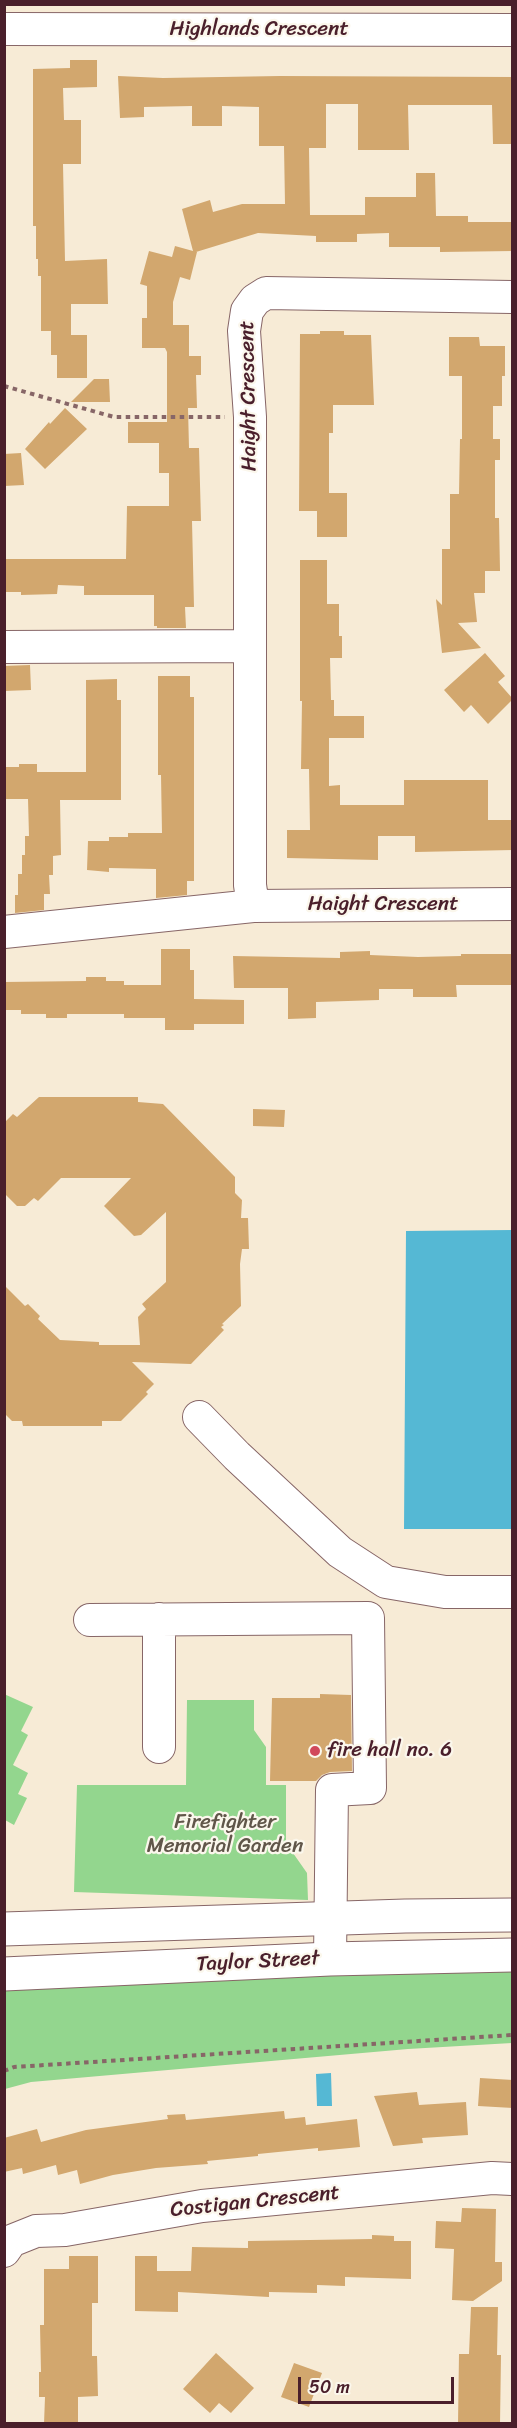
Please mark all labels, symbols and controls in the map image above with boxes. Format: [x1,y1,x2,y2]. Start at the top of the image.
street label: Highlands Crescent [169,17,349,43]
street label: Haight Crescent [235,320,263,472]
street label: Haight Crescent [308,892,458,918]
place label: fire hall no. 6 [327,1738,452,1764]
marker: fire hall no. 6 [308,1744,322,1758]
park label: Firefighter Memorial Garden [147,1810,303,1860]
street label: Taylor Street [196,1946,320,1978]
street label: Costigan Crescent [169,2181,341,2223]
scale bar [301,2365,457,2403]
text: 50 m [309,2371,350,2403]

